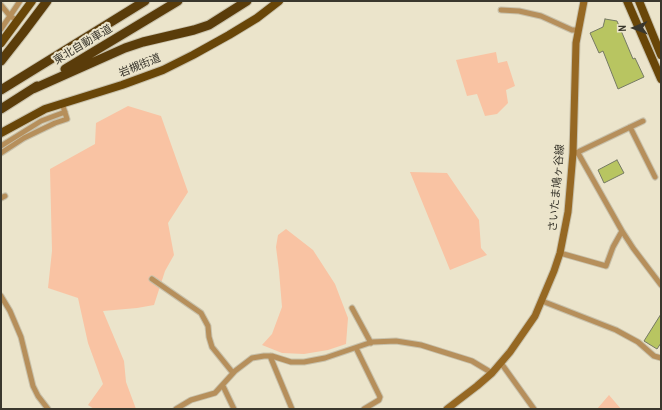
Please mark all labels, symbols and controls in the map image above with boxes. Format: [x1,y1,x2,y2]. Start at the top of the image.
north arrow [614,8,654,48]
street label: 東北自動車道 [51,22,115,68]
text: N [615,25,629,32]
street label: 岩槻街道 [117,52,163,80]
street label: さいたま鳩ヶ谷線 [547,144,567,232]

